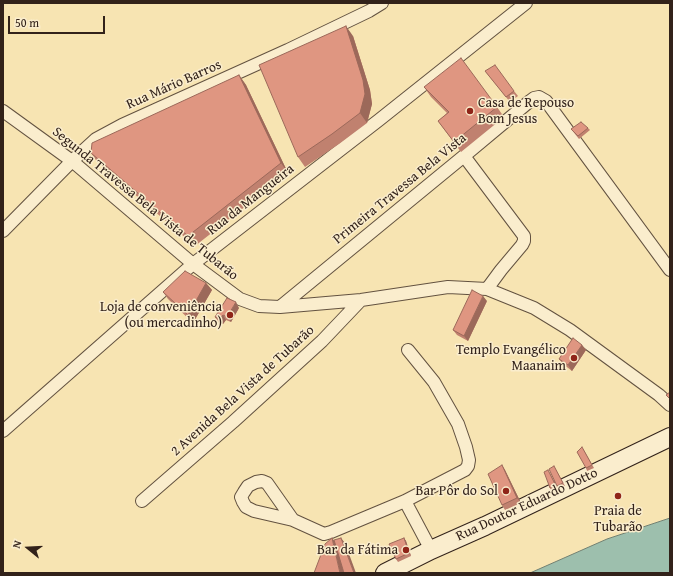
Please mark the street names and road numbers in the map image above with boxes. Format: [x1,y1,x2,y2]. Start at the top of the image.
street label: Rua Mário Barros [124,57,224,113]
street label: Segunda Travessa Bela Vista de Tubarão [49,124,241,284]
street label: Primeira Travessa Bela Vista [330,130,470,248]
street label: Rua da Mangueira [204,161,298,239]
street label: 2 Avenida Bela Vista de Tubarão [168,322,318,460]
street label: Rua Doutor Eduardo Dotto [454,465,600,545]

